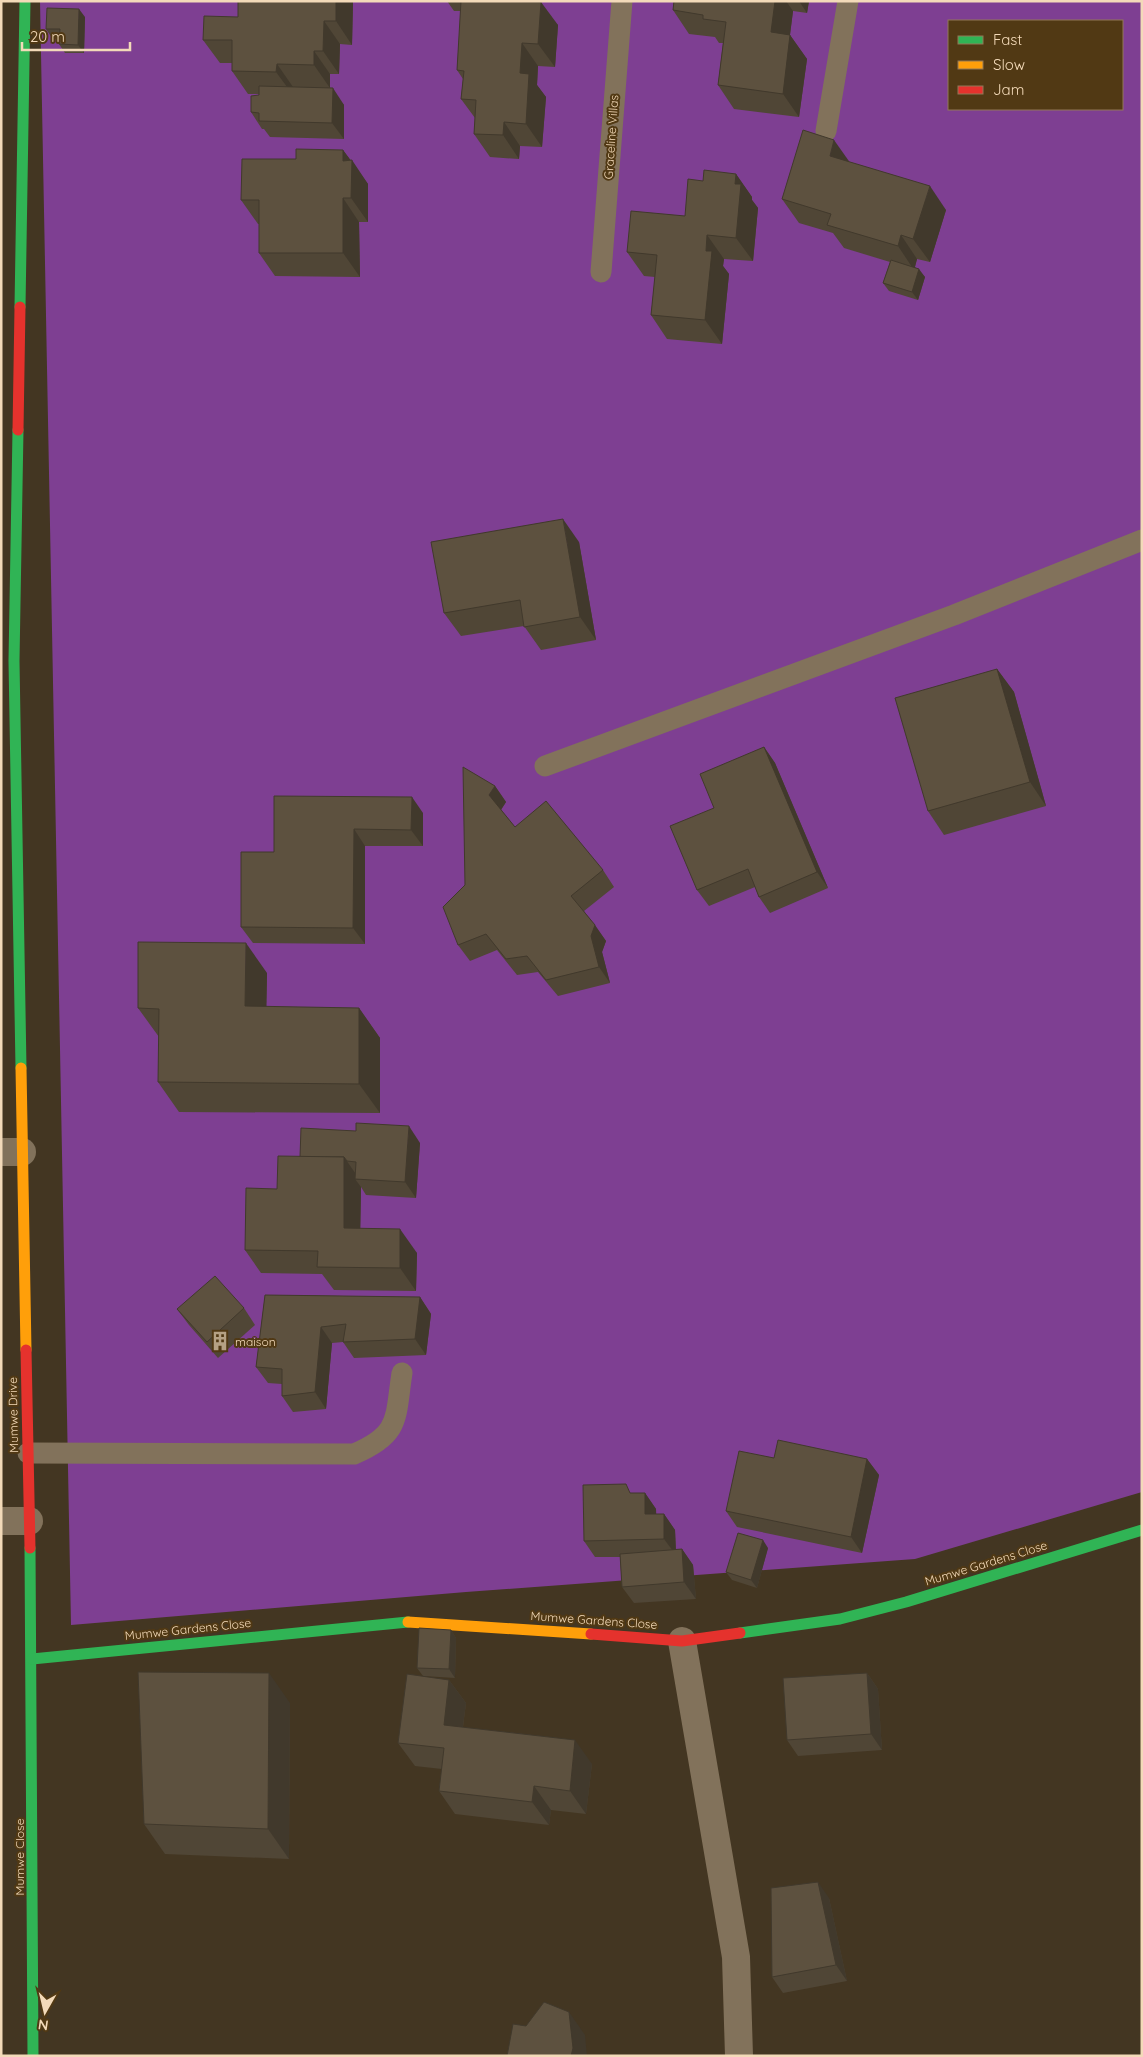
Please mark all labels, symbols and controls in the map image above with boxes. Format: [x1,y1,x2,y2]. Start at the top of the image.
scale bar [22,20,130,52]
legend [948,20,1123,110]
text: 20 m [30,27,65,46]
text: Fast [993,30,1022,49]
text: Slow [993,55,1025,74]
text: Jam [993,80,1024,99]
street label: Graceline Villas [601,94,621,180]
building icon: maison [209,1330,231,1352]
place label: maison [235,1334,276,1349]
street label: Mumwe Drive [5,1377,21,1453]
street label: Mumwe Gardens Close [923,1537,1049,1589]
street label: Mumwe Gardens Close [530,1608,658,1632]
street label: Mumwe Gardens Close [124,1615,252,1643]
street label: Mumwe Close [12,1818,27,1895]
north arrow [20,1987,70,2037]
text: N [37,2015,50,2035]

